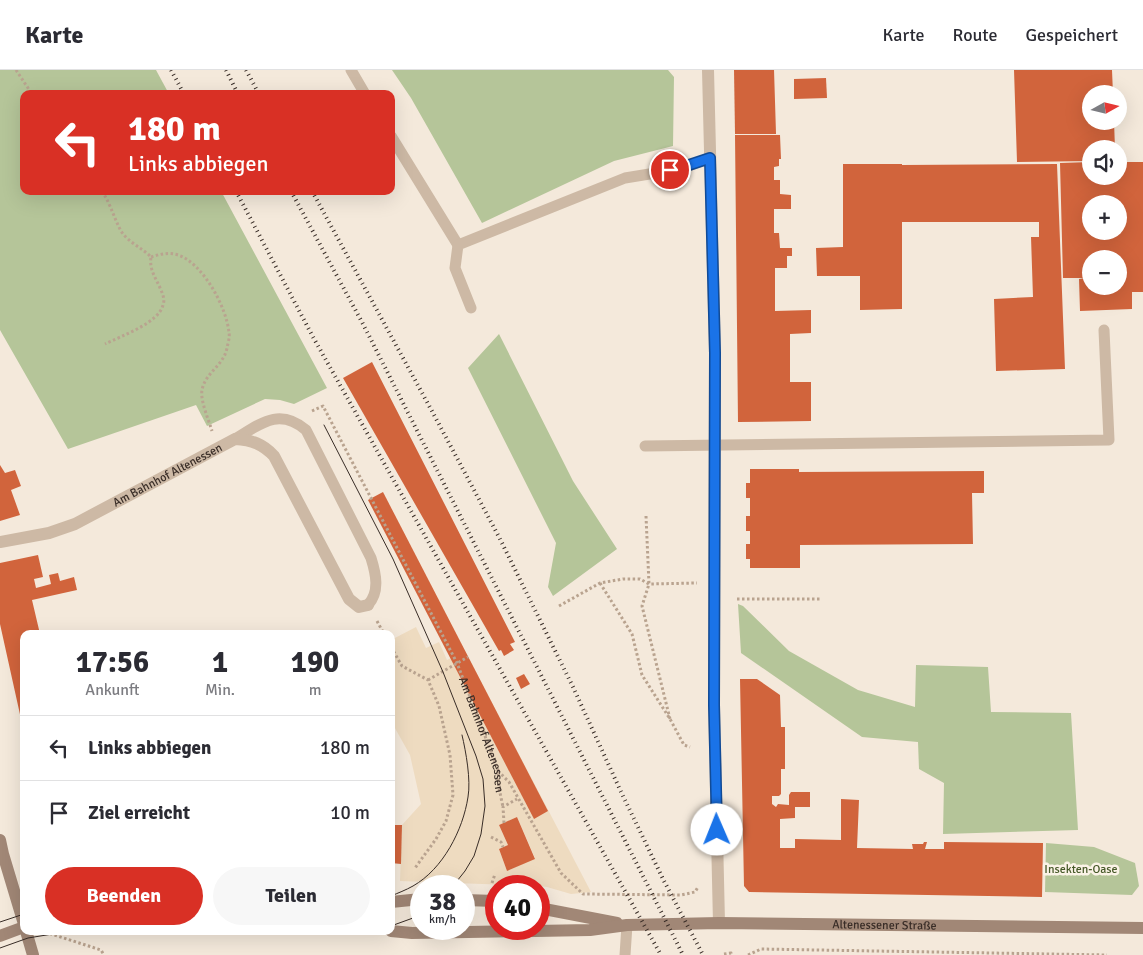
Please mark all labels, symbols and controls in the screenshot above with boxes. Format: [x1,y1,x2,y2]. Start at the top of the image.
text: Karte [25,20,83,50]
text: Karte [883,24,925,46]
text: Route [953,24,998,46]
text: Gespeichert [1026,24,1118,46]
north arrow [1082,85,1128,130]
map controls [1082,85,1127,295]
text: 180 m [128,107,221,150]
icon: left [45,110,110,175]
button: sound [1082,140,1127,185]
pin [649,149,691,191]
text: Links abbiegen [128,150,269,177]
icon: arrive [656,156,684,184]
button: + [1082,195,1127,240]
button: − [1082,250,1127,295]
street label: Am Bahnhof Altenessen [110,440,225,510]
text: 17:56 [76,644,149,681]
text: 1 [212,644,228,681]
text: 190 [291,644,339,681]
street label: Am Bahnhof Altenessen [455,675,507,794]
text: Ankunft [85,680,140,700]
text: Min. [205,680,235,700]
text: m [309,680,321,700]
icon: left [45,734,73,762]
text: Links abbiegen [88,736,211,760]
text: 180 m [320,736,370,760]
icon: arrive [45,799,73,827]
text: Ziel erreicht [88,801,190,825]
text: 10 m [330,801,370,825]
position arrow [690,803,742,855]
park label: Insekten-Oase [1044,862,1118,877]
button: Beenden [45,867,203,925]
button: Teilen [213,867,370,925]
speed limit sign: 40 [485,875,550,940]
text: 38 [429,886,456,917]
text: km/h [429,912,456,927]
street label: Altenessener Straße [832,917,937,933]

